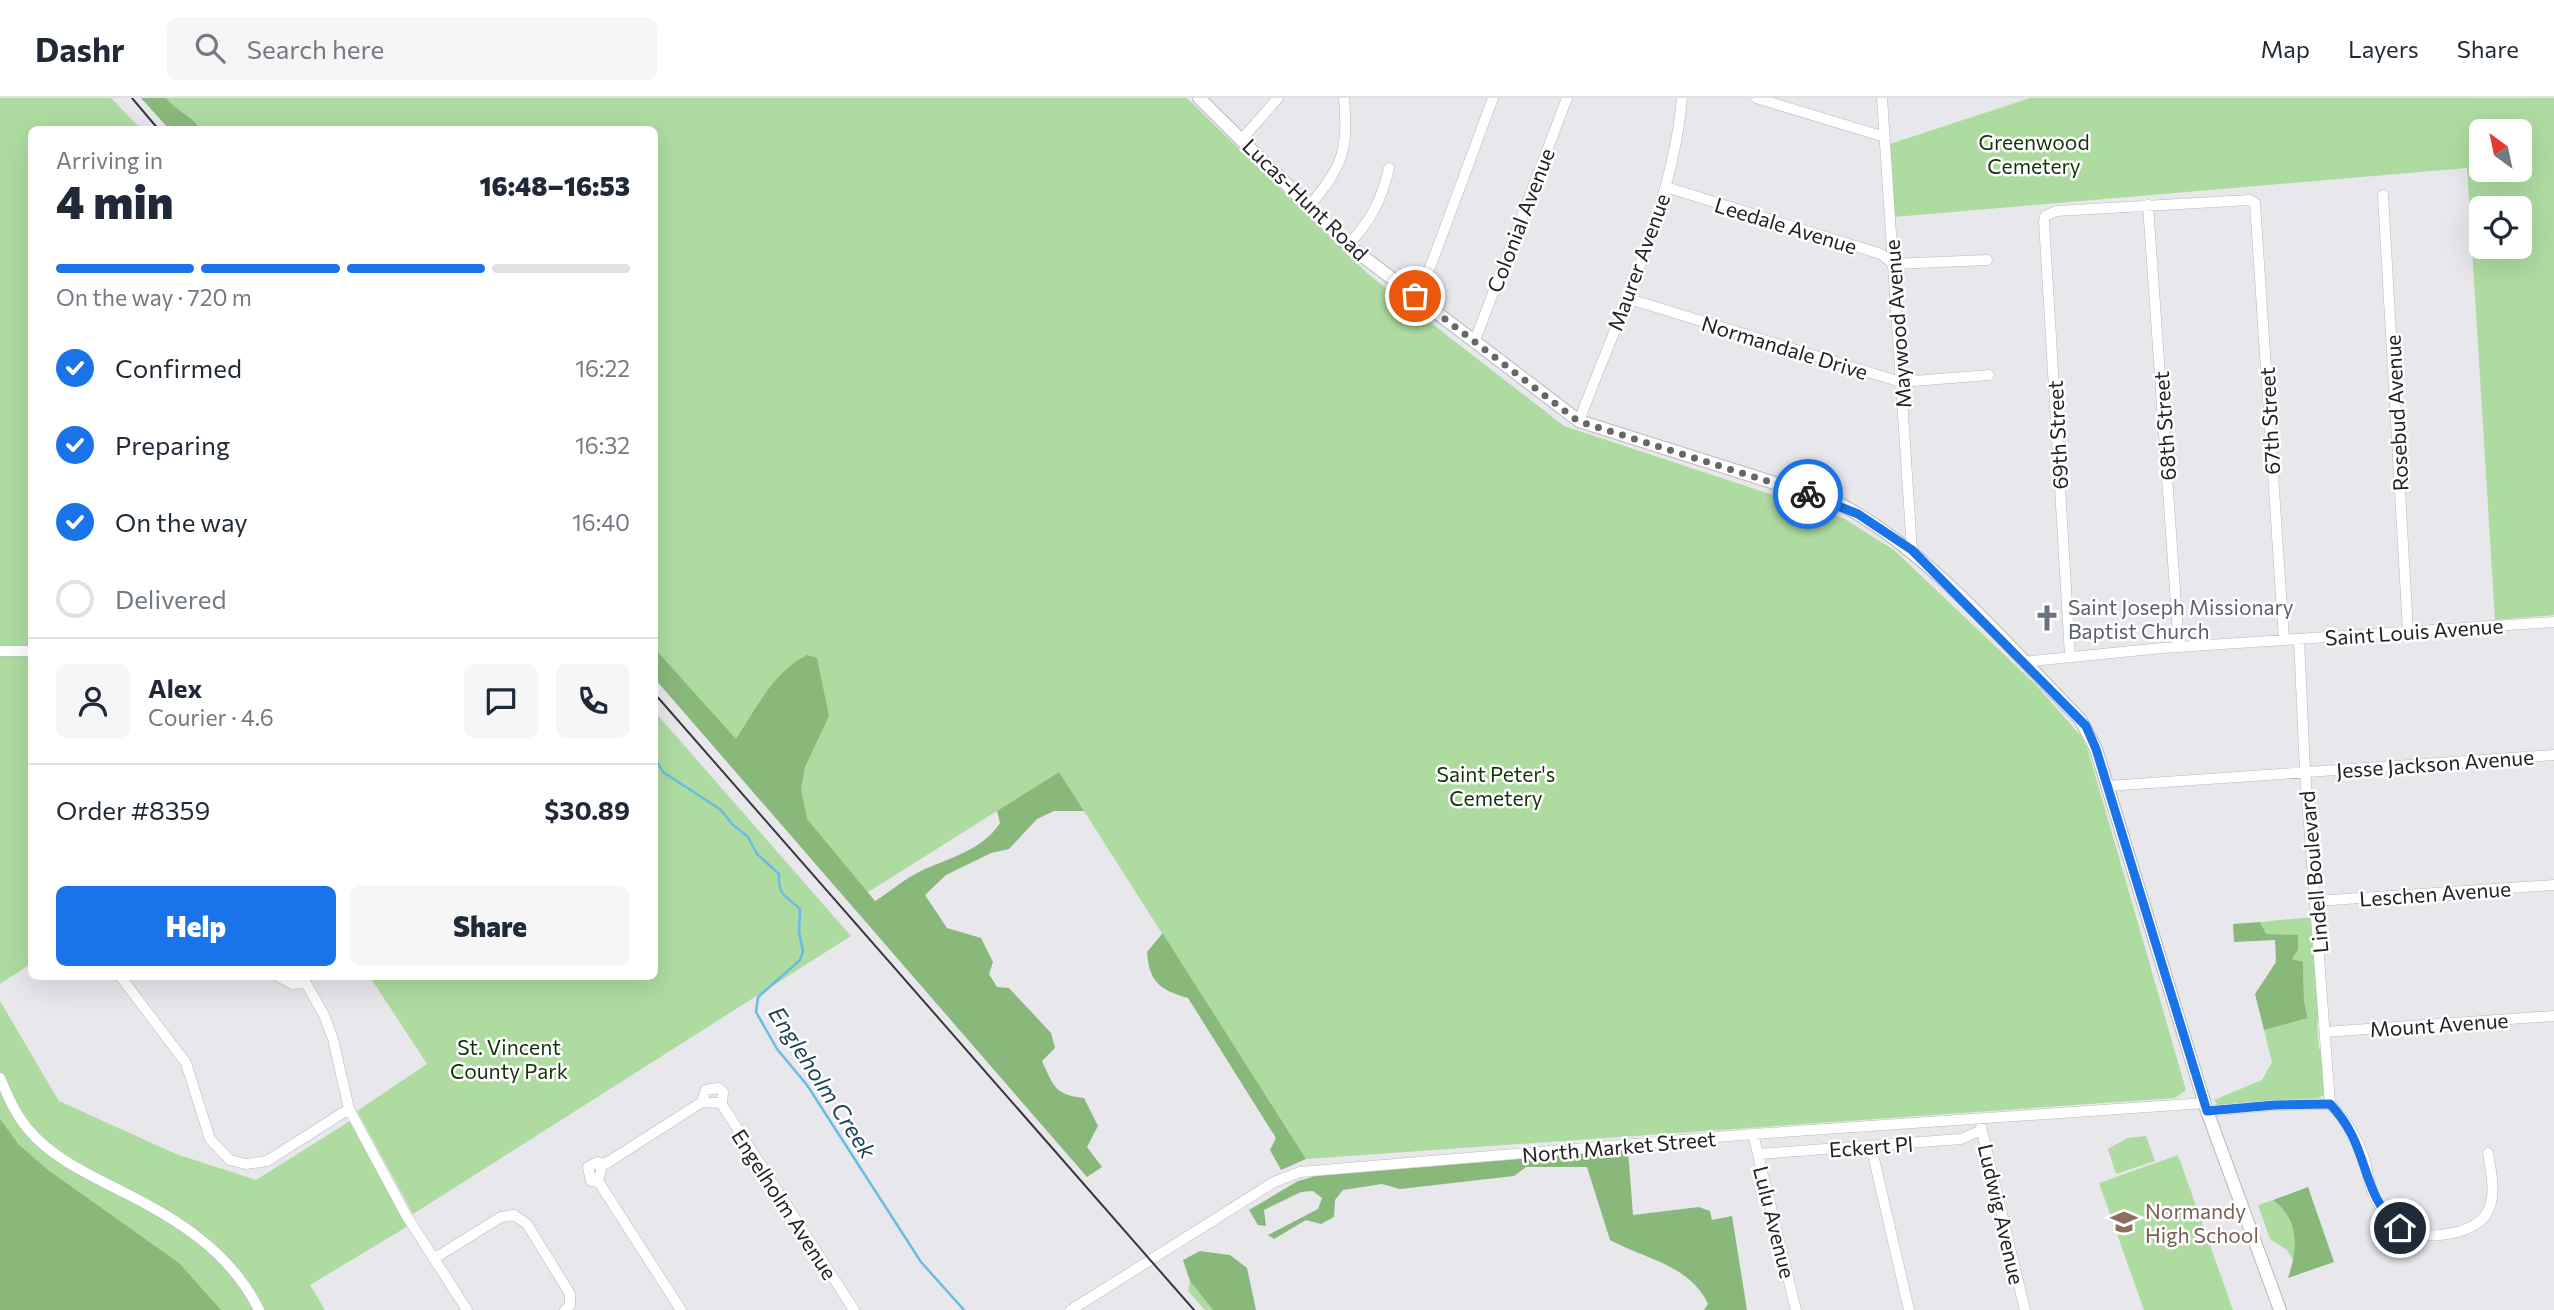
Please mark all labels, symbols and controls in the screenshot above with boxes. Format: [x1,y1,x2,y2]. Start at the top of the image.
search box [167,17,657,80]
text: Dashr [35,28,125,69]
icon: search [191,29,229,67]
text: Search here [247,33,384,64]
text: Map [2261,34,2310,63]
text: Layers [2348,34,2419,63]
text: Share [2457,34,2519,63]
north arrow [2469,119,2532,182]
map controls [2469,119,2532,259]
park label: Greenwood Cemetery [1978,129,2090,178]
street label: Lucas-Hunt Road [1238,133,1374,265]
street label: Colonial Avenue [1481,144,1559,296]
text: Arriving in [56,146,163,174]
text: 16:48–16:53 [479,170,630,201]
text: 4 min [56,172,174,228]
street label: Maurer Avenue [1602,190,1674,334]
street label: Leedale Avenue [1712,191,1860,259]
button: locate [2469,196,2532,259]
street label: Maywood Avenue [1879,239,1915,409]
pin [1385,266,1445,326]
icon: bag [1396,277,1434,315]
text: On the way · 720 m [56,283,252,311]
street label: Normandale Drive [1699,310,1871,384]
street label: Rosebud Avenue [2379,334,2413,492]
icon: check [56,349,94,387]
text: Confirmed [115,352,242,383]
text: 16:22 [575,354,630,382]
street label: 67th Street [2254,367,2284,475]
street label: 68th Street [2148,371,2180,481]
street label: 69th Street [2042,380,2072,490]
icon: check [56,426,94,464]
text: Preparing [115,429,230,460]
text: 16:32 [575,431,630,459]
courier [1773,459,1843,529]
icon: bike [1789,475,1827,513]
icon: check [56,503,94,541]
text: On the way [115,506,248,537]
text: 16:40 [572,508,630,536]
text: Delivered [115,583,226,614]
place label: Saint Joseph Missionary Baptist Church [2068,594,2294,643]
church icon: Saint Joseph Missionary Baptist Church [2032,603,2062,633]
street label: Saint Louis Avenue [2324,612,2504,650]
button: person [56,664,130,738]
button: chat [464,664,538,738]
button: phone [556,664,630,738]
text: Alex [148,672,202,703]
text: Courier · 4.6 [148,703,274,731]
street label: Jesse Jackson Avenue [2335,744,2535,782]
park label: Saint Peter's Cemetery [1437,761,1555,810]
street label: Lindell Boulevard [2293,790,2333,954]
text: Order #8359 [56,794,210,825]
text: $30.89 [544,794,630,825]
street label: Leschen Avenue [2358,875,2512,911]
button: Help [56,886,336,966]
button: Share [350,886,630,966]
water label: Engleholm Creek [763,1001,883,1164]
street label: Mount Avenue [2369,1007,2509,1041]
park label: St. Vincent County Park [450,1034,568,1083]
street label: Engelholm Avenue [727,1124,843,1284]
street label: North Market Street [1521,1125,1717,1167]
street label: Eckert Pl [1828,1131,1914,1161]
street label: Ludwig Avenue [1974,1141,2030,1287]
street label: Lulu Avenue [1749,1163,1801,1281]
place label: Normandy High School [2145,1198,2259,1247]
pin [2370,1198,2430,1258]
school or university icon: Normandy High School [2109,1207,2139,1237]
icon: home [2381,1209,2419,1247]

